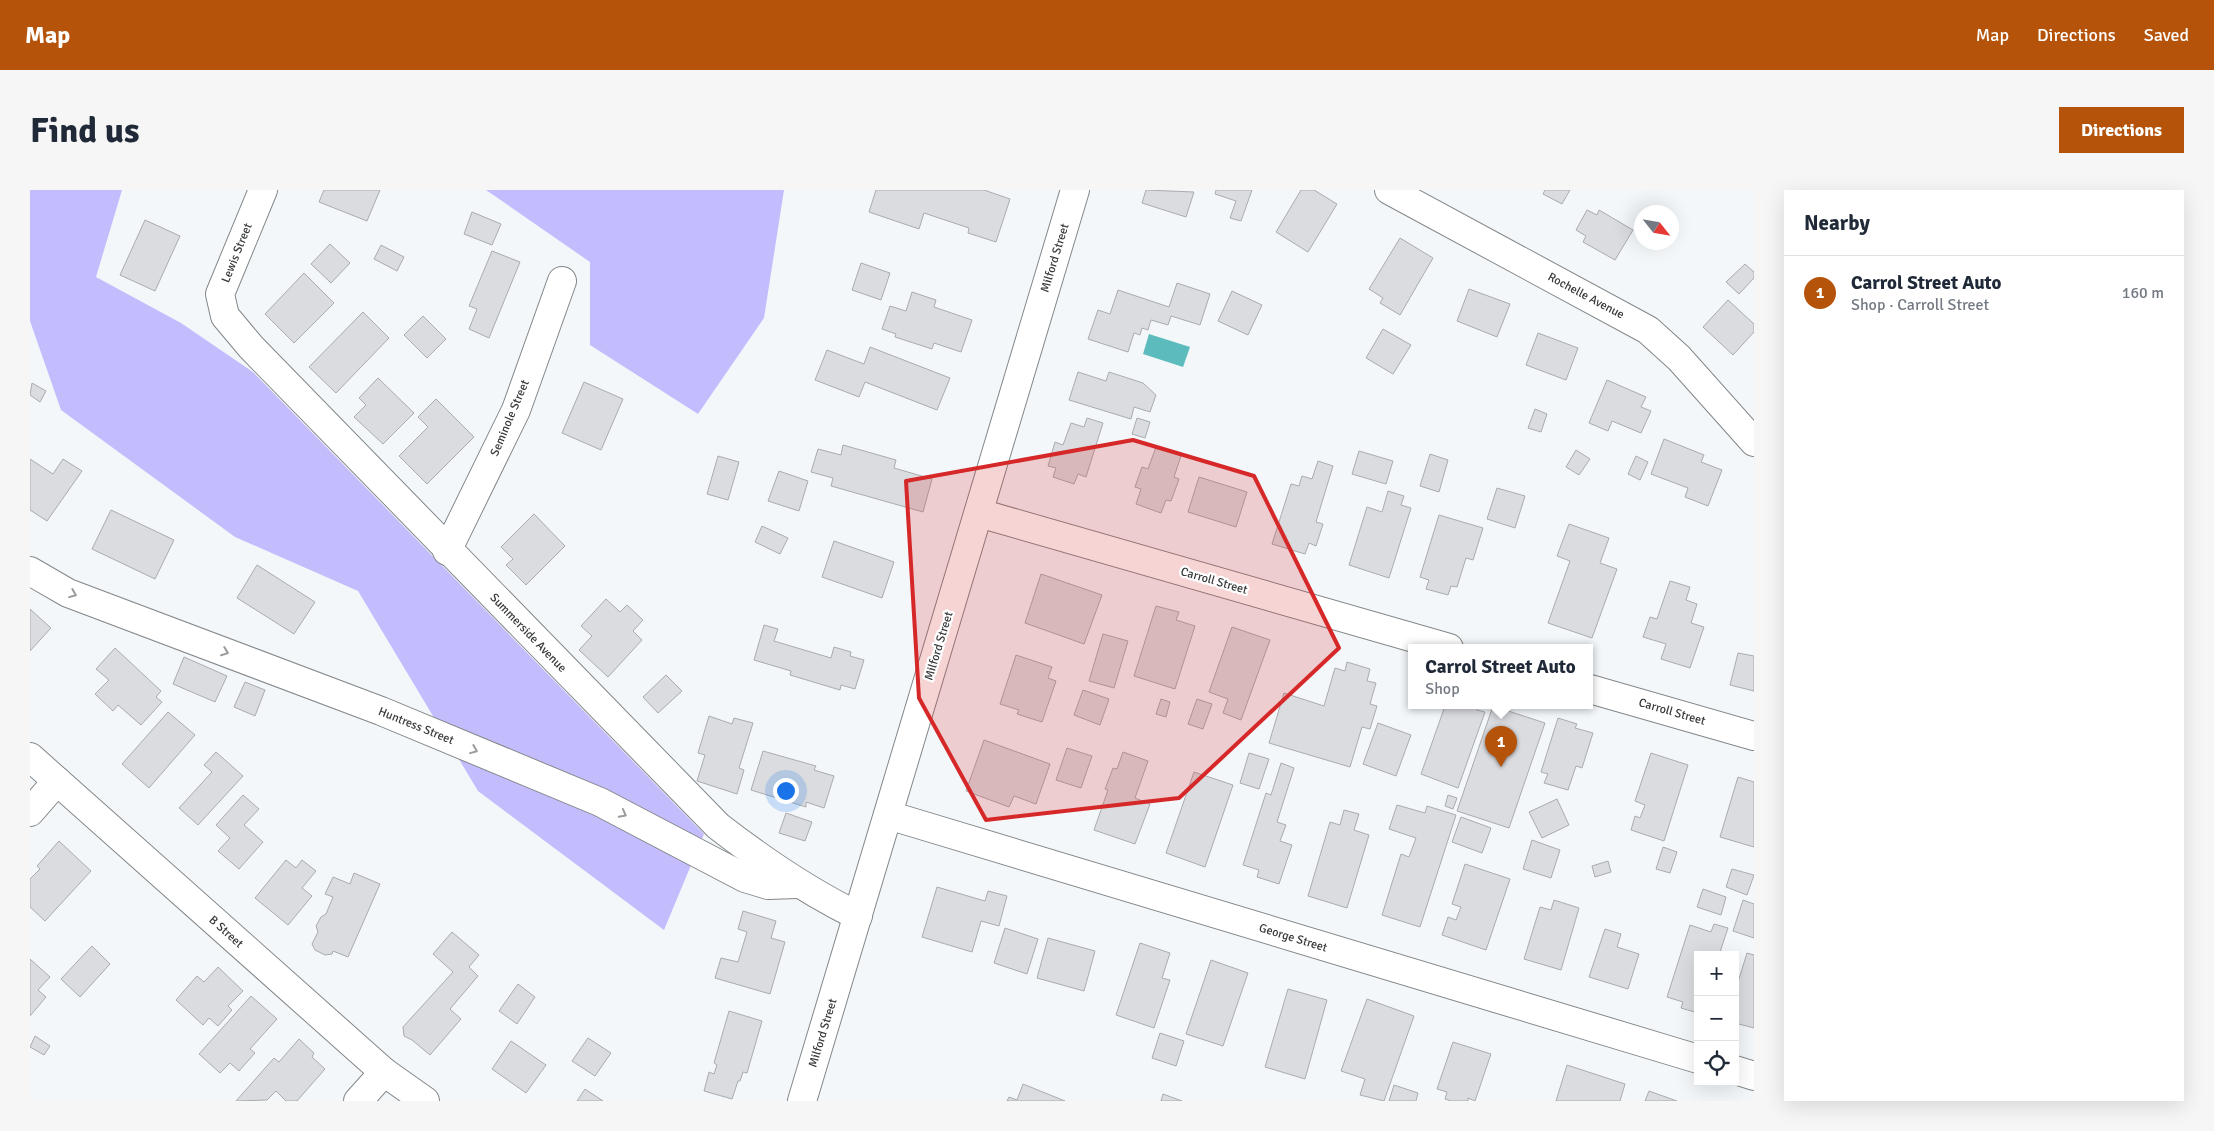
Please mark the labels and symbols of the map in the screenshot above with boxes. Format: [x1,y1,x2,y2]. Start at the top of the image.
north arrow [1634,205,1679,250]
street label: Lewis Street [218,221,256,285]
street label: Milford Street [1037,222,1073,294]
street label: Rochelle Avenue [1545,270,1627,322]
street label: Seminole Street [487,378,533,458]
street label: Carroll Street [1179,564,1249,598]
one-way arrow [68,588,77,599]
street label: Summerside Avenue [487,590,569,676]
street label: Milford Street [921,610,957,682]
one-way arrow [220,646,229,656]
street label: Carroll Street [1637,695,1707,729]
street label: Huntress Street [376,704,456,748]
pin: 1 [1485,726,1517,767]
one-way arrow [469,743,478,754]
your location [773,778,799,804]
one-way arrow [618,808,627,818]
street label: B Street [206,913,246,951]
street label: George Street [1257,921,1329,955]
street label: Milford Street [805,997,841,1069]

